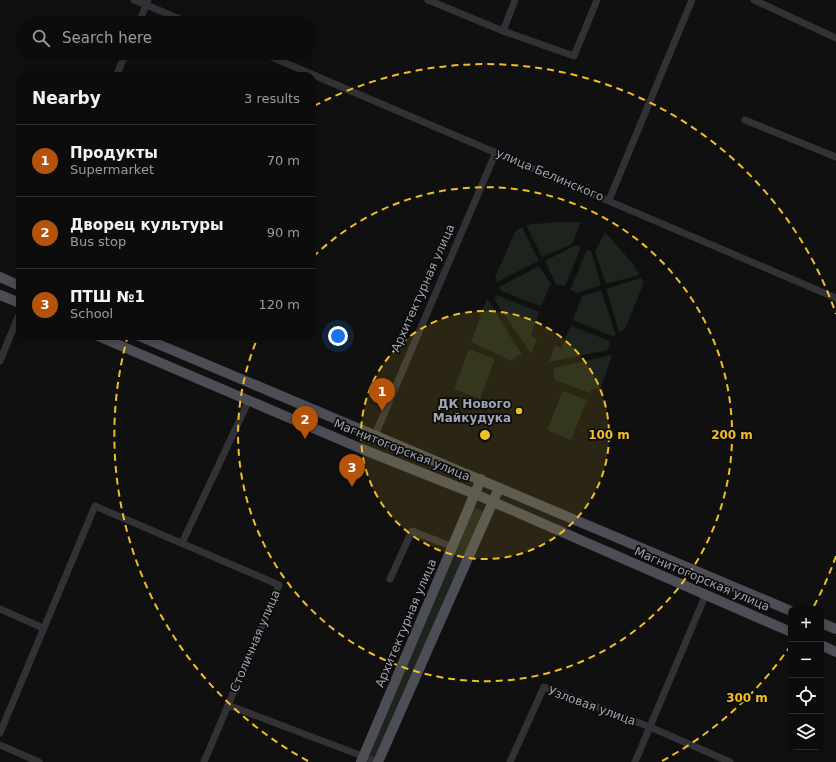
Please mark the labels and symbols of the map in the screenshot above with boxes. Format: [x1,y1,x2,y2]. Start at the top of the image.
street label: улица Белинского [494,146,606,204]
street label: Архитектурная улица [388,222,458,354]
your location [328,326,348,346]
pin: 1 [369,378,395,411]
place label: ДК Нового Майкудука [433,397,511,425]
pin: 2 [292,406,318,439]
marker: ДК Нового Майкудука [514,406,524,416]
street label: Магнитогорская улица [332,416,472,484]
centre of rings [478,428,492,442]
text: 100 m [588,428,630,442]
text: 200 m [711,428,753,442]
pin: 3 [339,454,365,487]
street label: Магнитогорская улица [632,544,772,614]
street label: Архитектурная улица [373,557,439,689]
street label: Столичная улица [227,588,283,694]
street label: Узловая улица [546,684,638,728]
text: 300 m [726,691,768,705]

